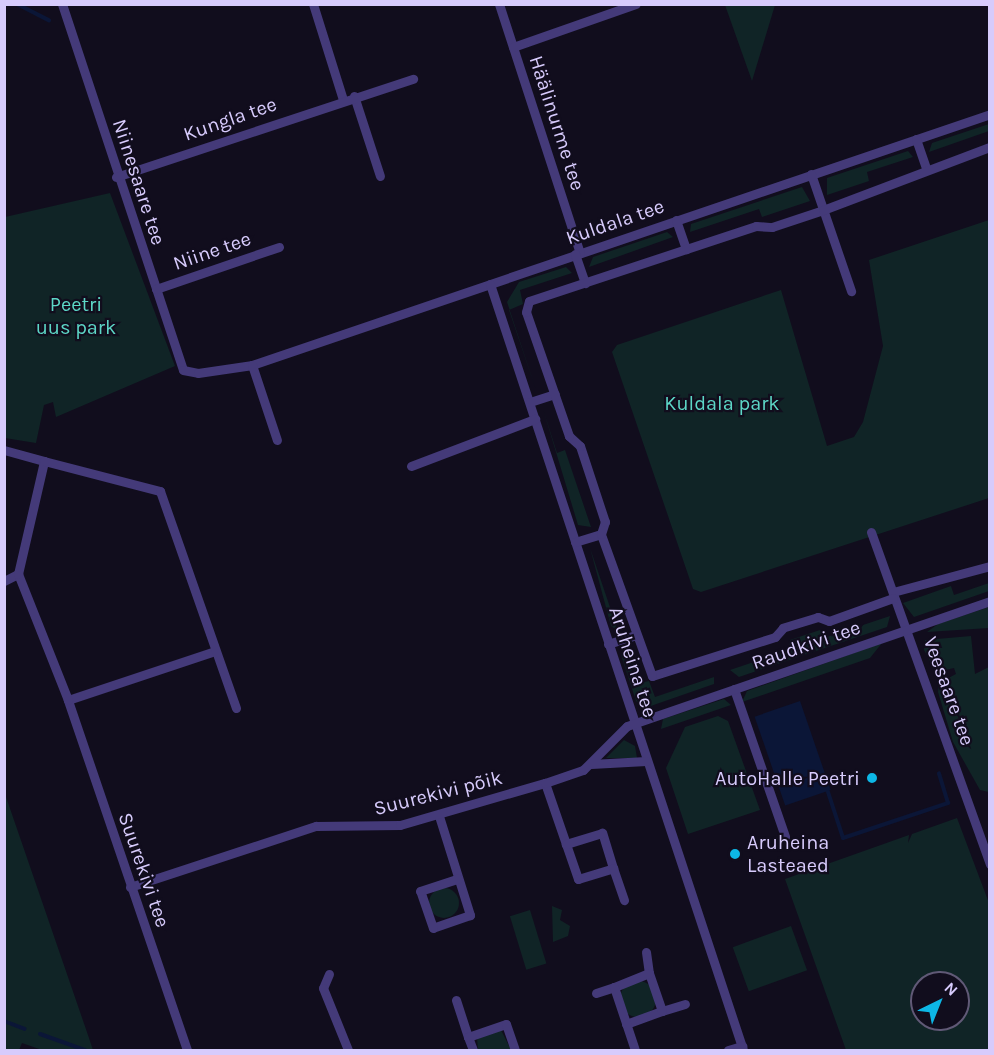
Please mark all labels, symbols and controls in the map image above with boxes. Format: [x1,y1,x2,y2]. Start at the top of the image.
street label: Häälinurme tee [524,53,590,193]
street label: Kungla tee [180,92,280,146]
street label: Niinesaare tee [107,116,171,248]
street label: Kuldala tee [563,194,667,250]
street label: Niine tee [170,227,254,275]
park label: Peetri uus park [36,293,116,340]
park label: Kuldala park [664,391,780,415]
street label: Aruheina tee [604,604,662,720]
street label: Raudkivi tee [749,615,863,675]
street label: Veesaare tee [918,633,980,749]
street label: Suurekivi põik [371,765,505,821]
place label: AutoHalle Peetri [715,766,860,790]
marker: AutoHalle Peetri [865,771,879,785]
street label: Suurekivi tee [113,809,175,931]
place label: Aruheina Lasteaed [747,831,829,878]
marker: Aruheina Lasteaed [728,847,742,861]
north arrow [910,971,970,1031]
text: N [941,978,962,1000]

